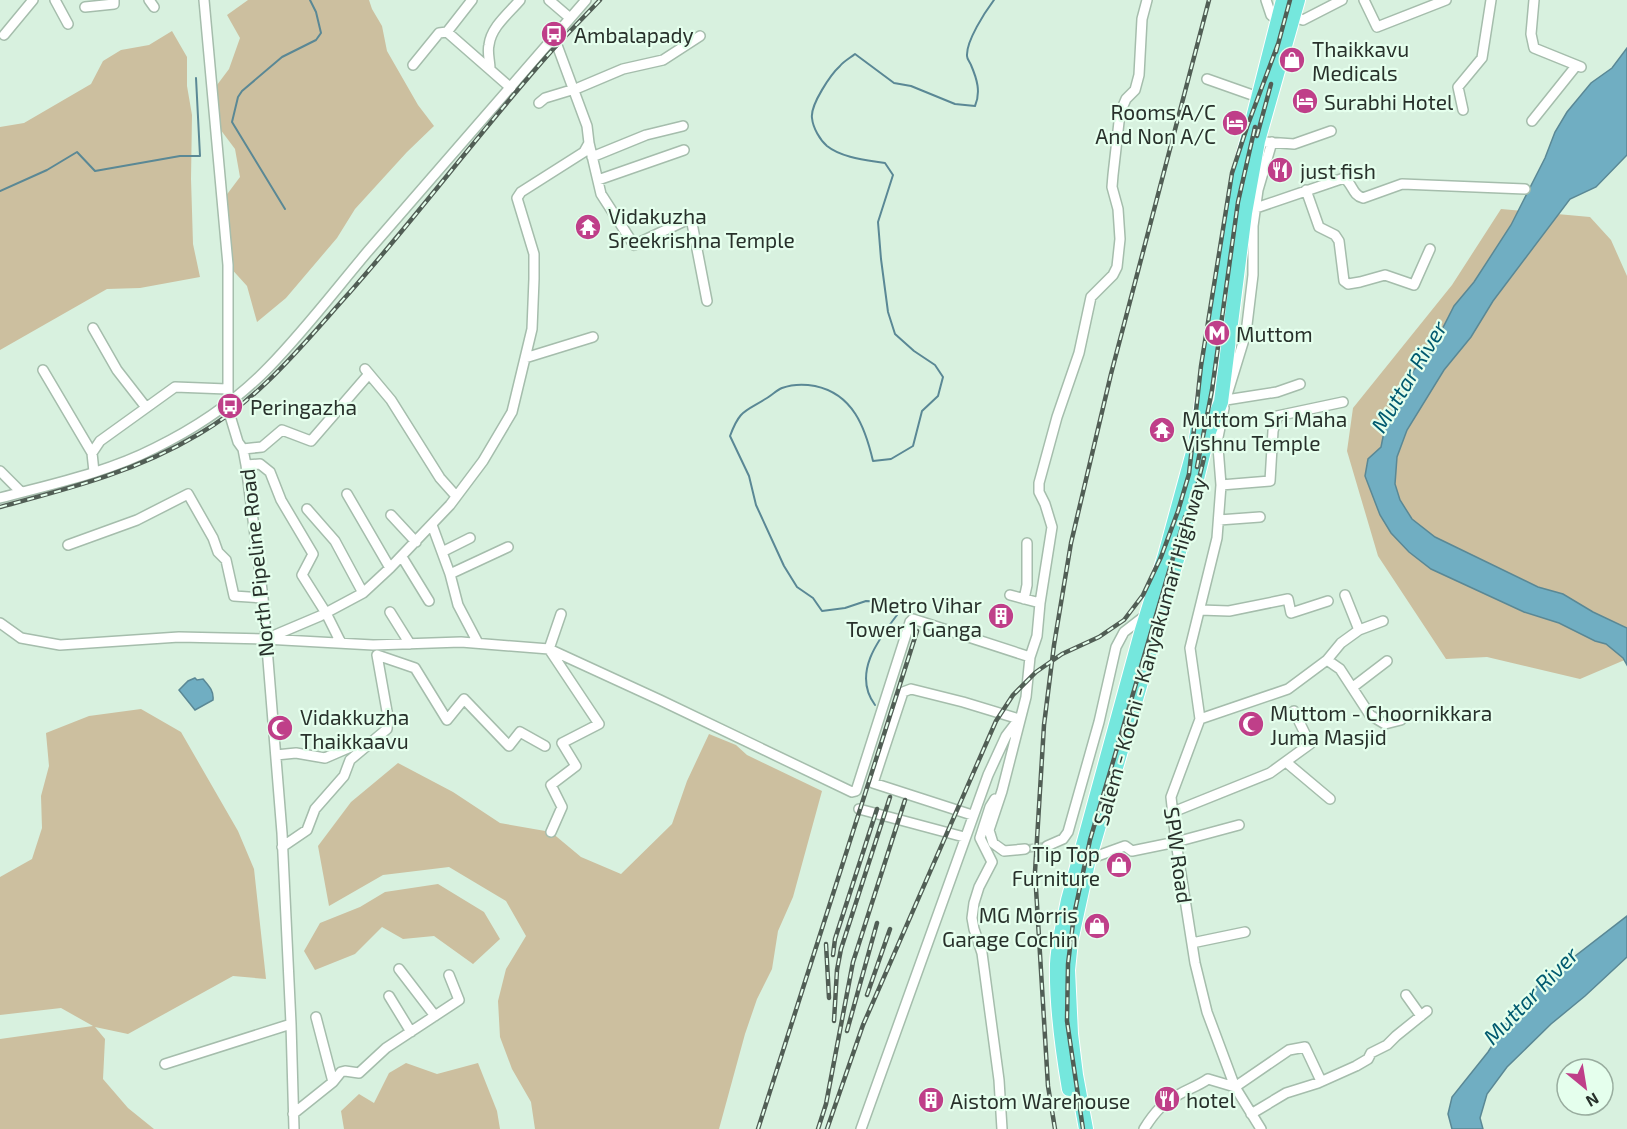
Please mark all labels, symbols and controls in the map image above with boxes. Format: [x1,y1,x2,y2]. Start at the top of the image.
bus stop icon: Ambalapady [539,19,569,49]
place label: Ambalapady [574,22,694,47]
place label: Thaikkavu Medicals [1312,36,1409,85]
shop icon: Thaikkavu Medicals [1277,45,1307,75]
hotel icon: Surabhi Hotel [1290,86,1320,116]
place label: Surabhi Hotel [1324,89,1454,114]
place label: Rooms A/C And Non A/C [1095,99,1216,148]
hotel icon: Rooms A/C And Non A/C [1220,108,1250,138]
restaurant icon: just fish [1265,155,1295,185]
place label: just fish [1300,158,1376,184]
place label: Vidakuzha Sreekrishna Temple [608,203,795,252]
temple icon: Vidakuzha Sreekrishna Temple [573,212,603,242]
water label: Muttar River [1365,314,1452,436]
metro station icon: Muttom [1202,318,1232,348]
place label: Muttom [1236,321,1313,346]
bus stop icon: Peringazha [215,391,245,421]
place label: Peringazha [250,394,357,419]
place label: Muttom Sri Maha Vishnu Temple [1182,406,1347,455]
temple icon: Muttom Sri Maha Vishnu Temple [1147,415,1177,445]
street label: North Pipeline Road [234,468,278,658]
street label: Salem - Kochi - Kanyakumari Highway [1087,474,1211,828]
place label: Metro Vihar Tower 1 Ganga [846,592,983,641]
building icon: Metro Vihar Tower 1 Ganga [986,601,1016,631]
place label: Muttom - Choornikkara Juma Masjid [1270,700,1492,750]
place label: Vidakkuzha Thaikkaavu [300,704,409,753]
mosque icon: Muttom - Choornikkara Juma Masjid [1236,709,1266,739]
mosque icon: Vidakkuzha Thaikkaavu [265,713,295,743]
street label: SPW Road [1160,805,1198,905]
place label: Tip Top Furniture [1012,841,1100,890]
shop icon: Tip Top Furniture [1104,850,1134,880]
place label: MG Morris Garage Cochin [942,902,1078,951]
shop icon: MG Morris Garage Cochin [1082,911,1112,941]
water label: Muttar River [1477,940,1584,1049]
north arrow [1555,1057,1615,1117]
restaurant icon: hotel [1152,1084,1182,1114]
building icon: Aistom Warehouse [916,1085,946,1115]
place label: hotel [1186,1087,1236,1112]
place label: Aistom Warehouse [950,1088,1130,1113]
text: N [1583,1089,1603,1112]

